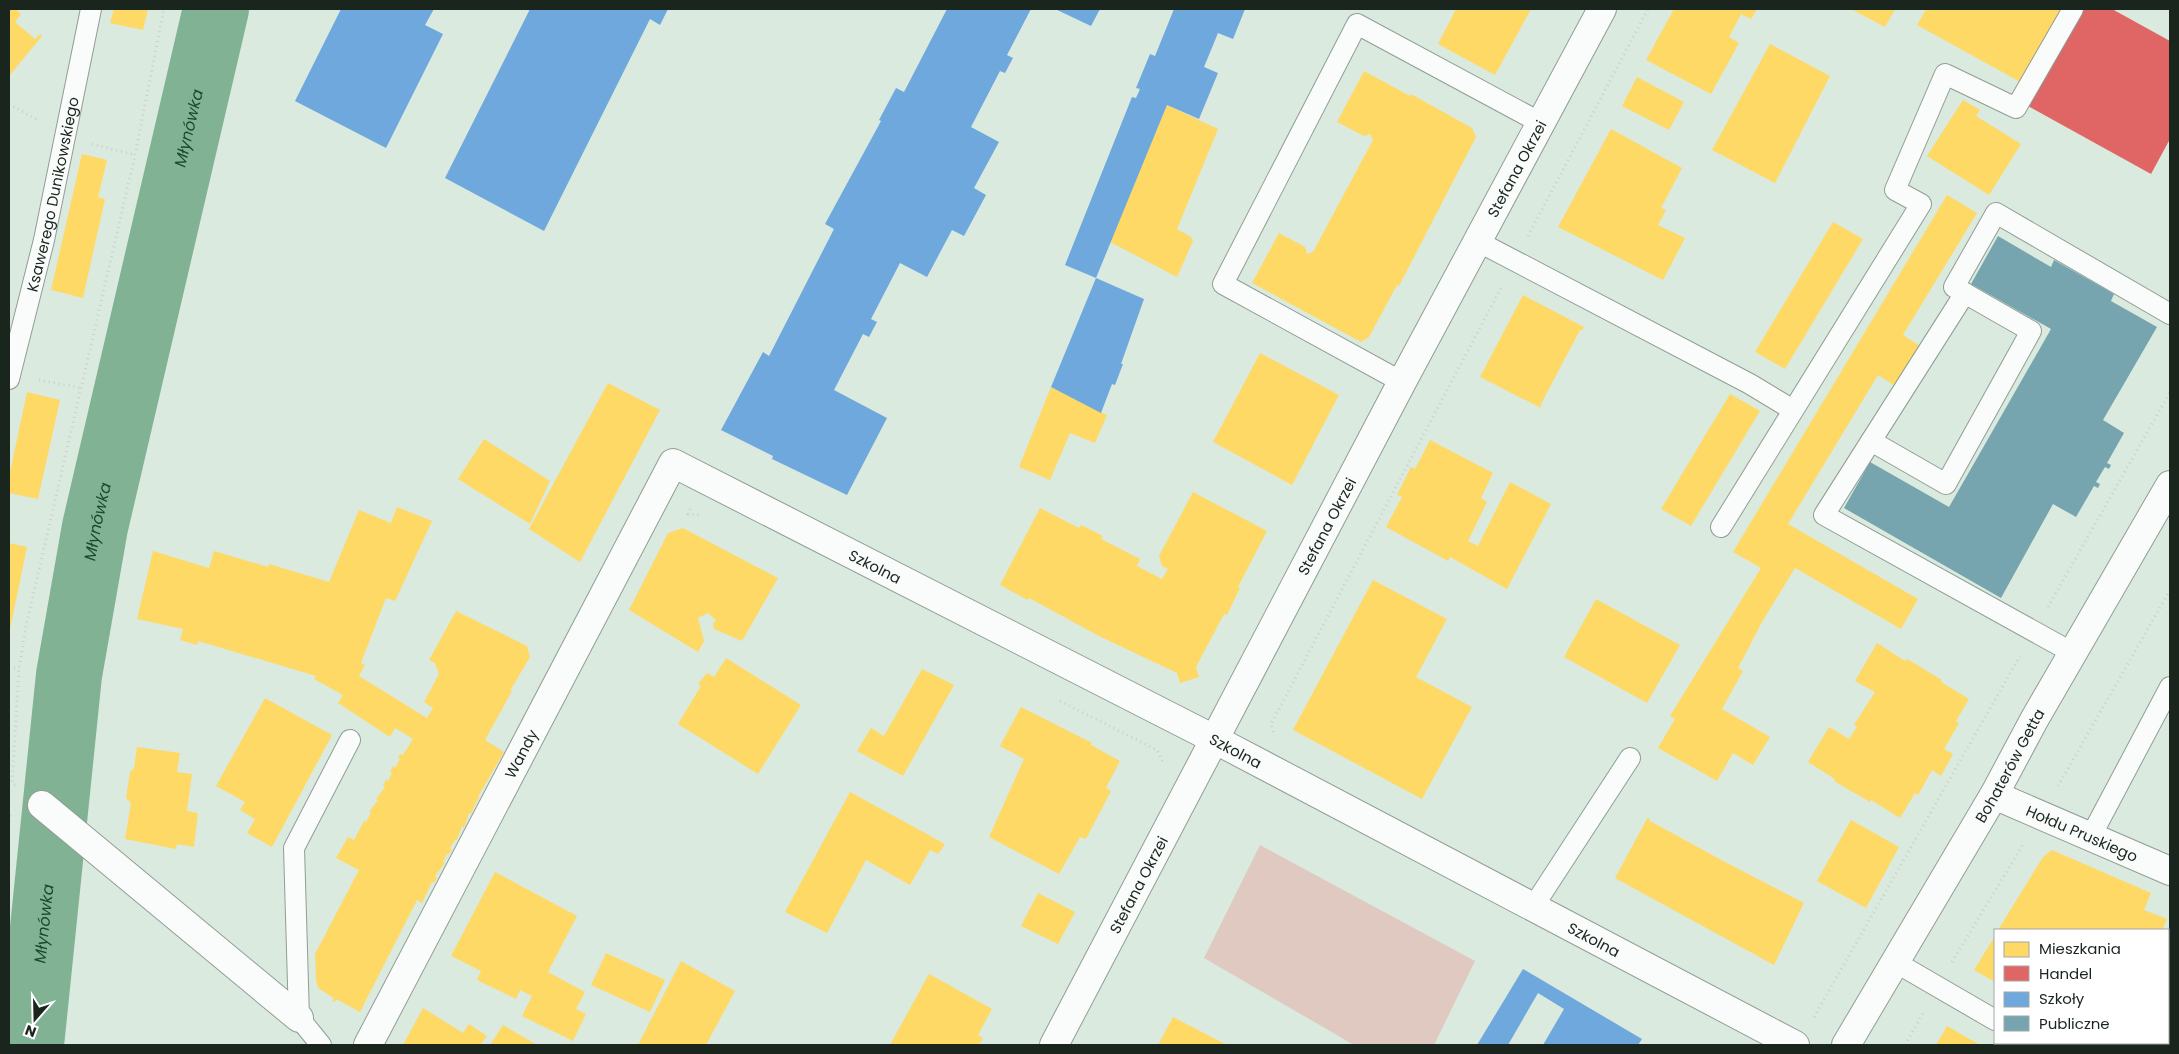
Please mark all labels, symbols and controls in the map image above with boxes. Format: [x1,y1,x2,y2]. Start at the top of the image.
water label: Młynówka [168,86,208,169]
street label: Ksawerego Dunikowskiego [21,95,83,294]
street label: Stefana Okrzei [1482,116,1551,221]
street label: Stefana Okrzei [1292,474,1361,579]
water label: Młynówka [78,480,117,562]
street label: Szkolna [845,544,905,588]
street label: Bohaterów Getta [1970,704,2049,826]
street label: Wandy [499,725,543,782]
street label: Szkolna [1206,728,1266,773]
street label: Hołdu Pruskiego [2023,800,2141,866]
street label: Stefana Okrzei [1104,832,1172,937]
water label: Młynówka [28,883,59,964]
street label: Szkolna [1564,917,1624,962]
legend [1994,929,2169,1044]
text: Mieszkania [2039,938,2121,959]
text: Handel [2039,963,2092,984]
text: Szkoły [2039,988,2085,1009]
north arrow [10,994,60,1044]
text: Publiczne [2039,1013,2110,1034]
text: N [22,1020,39,1042]

